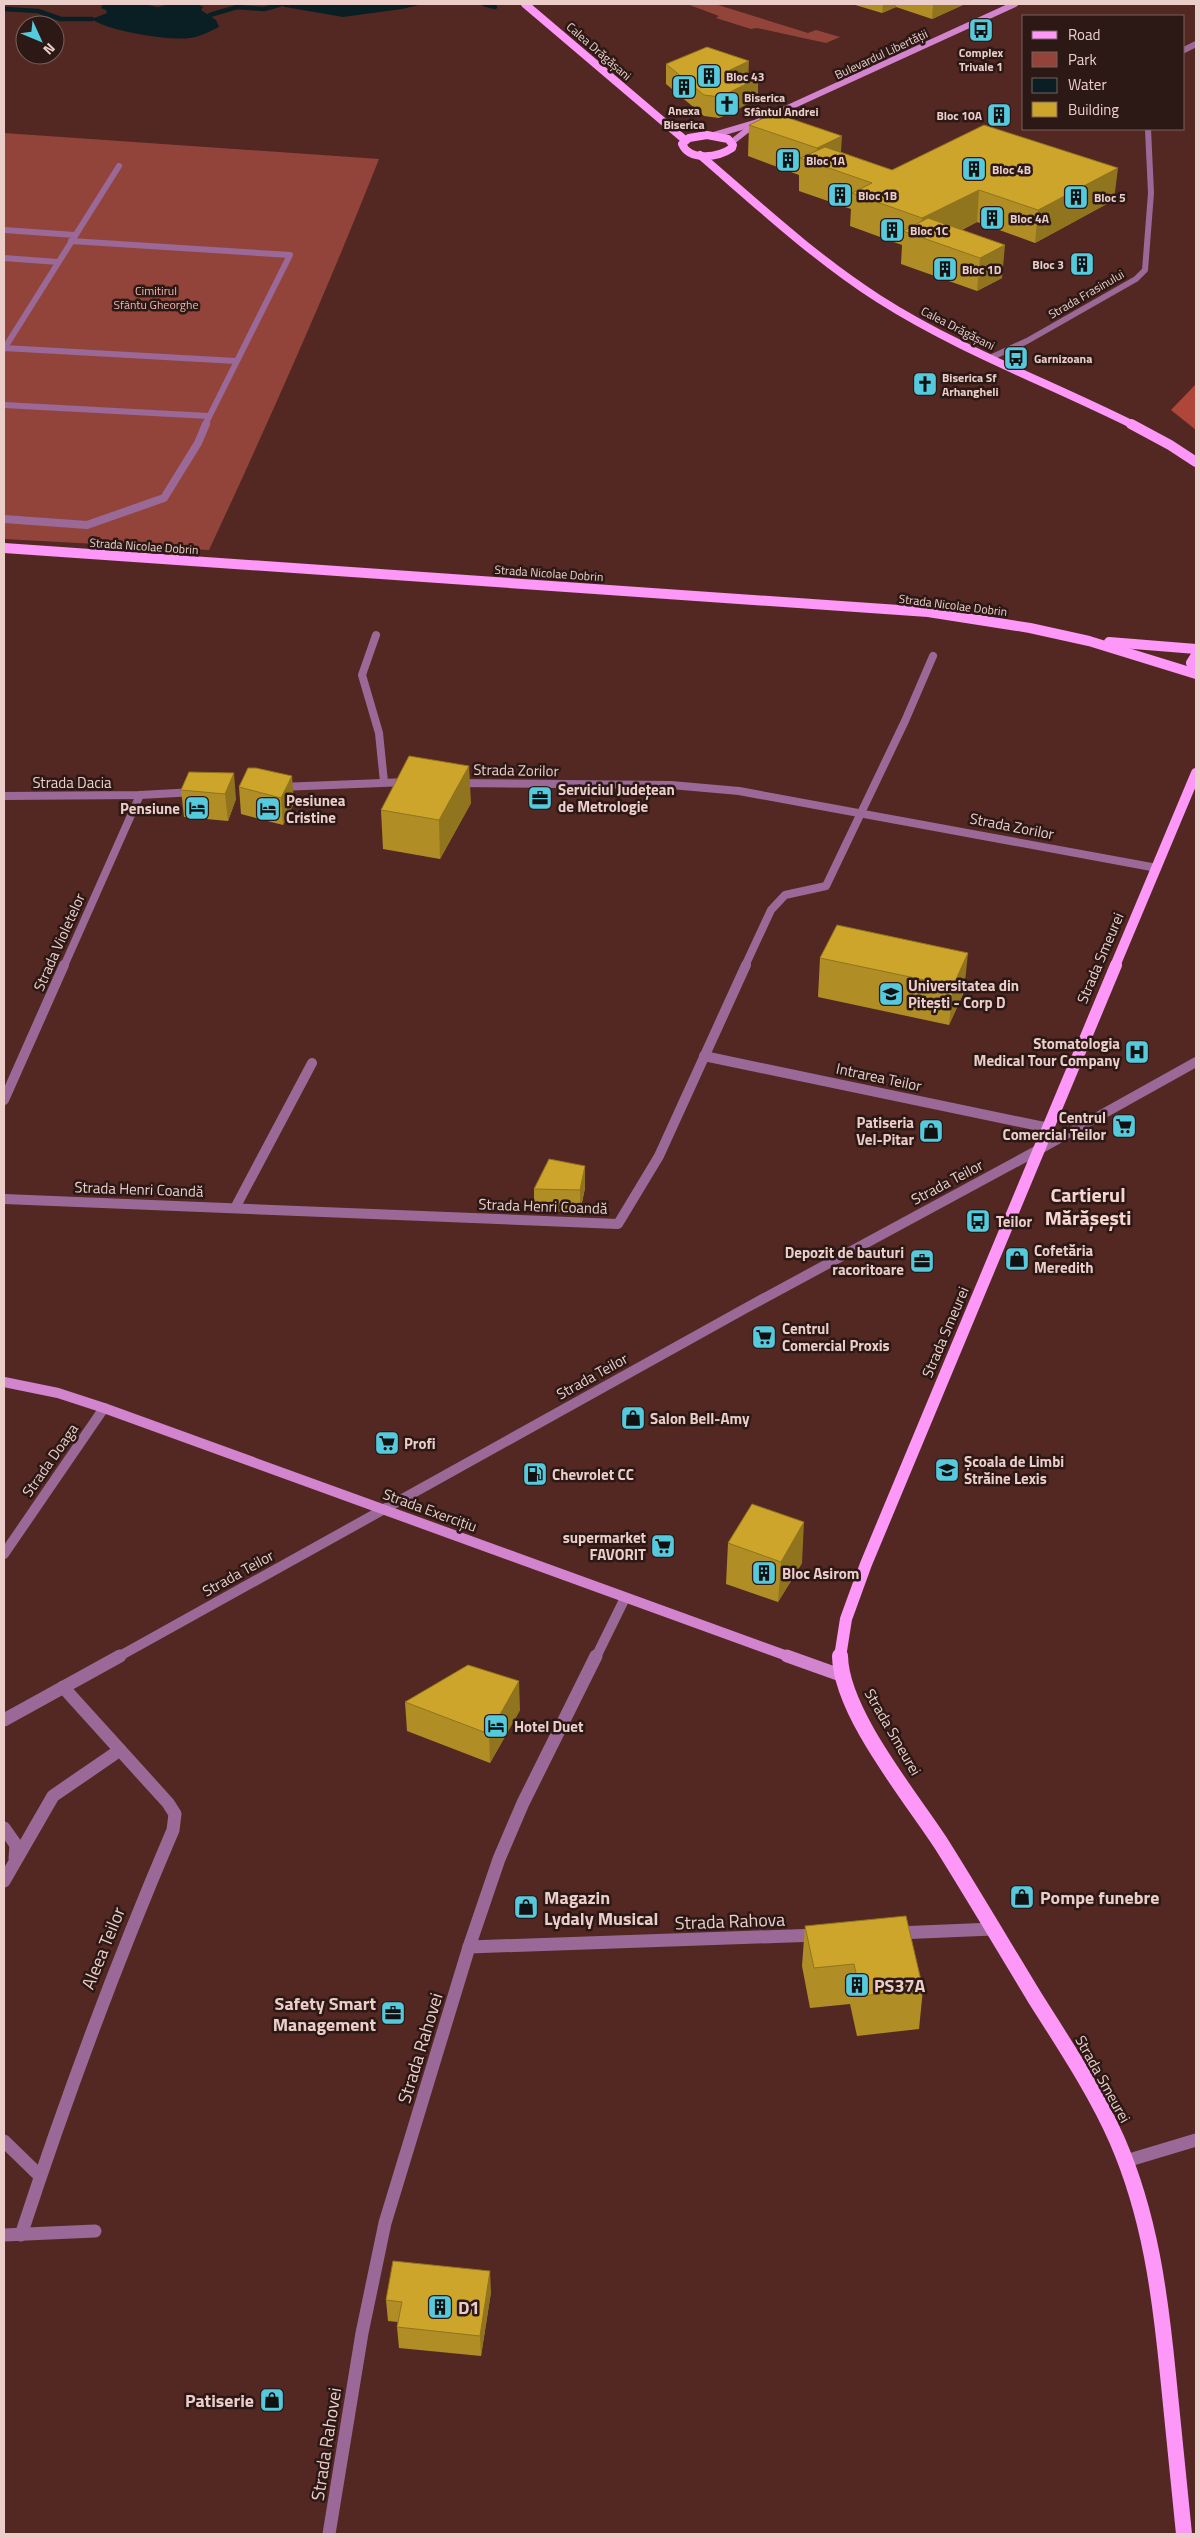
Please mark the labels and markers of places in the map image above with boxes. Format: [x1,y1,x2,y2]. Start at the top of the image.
bus stop icon: Complex Trivale 1 [968,17,994,43]
place label: Complex Trivale 1 [959,43,1004,76]
building icon: Bloc 43 [696,63,722,89]
place label: Bloc 43 [726,67,764,86]
building icon: Anexa Biserica [671,74,697,100]
place label: Biserica Sfântul Andrei [744,88,819,121]
church icon: Biserica Sfântul Andrei [714,91,740,117]
place label: Anexa Biserica [663,101,705,134]
building icon: Bloc 10A [986,102,1012,128]
place label: Bloc 10A [936,106,983,125]
building icon: Bloc 1A [775,147,801,173]
place label: Bloc 1A [806,151,846,170]
building icon: Bloc 4B [961,156,987,182]
place label: Bloc 4B [992,160,1031,179]
building icon: Bloc 1B [827,182,853,208]
building icon: Bloc 5 [1063,184,1089,210]
place label: Bloc 1B [858,186,897,205]
place label: Bloc 5 [1094,188,1126,207]
building icon: Bloc 4A [979,205,1005,231]
place label: Bloc 4A [1010,209,1050,228]
building icon: Bloc 1C [879,217,905,243]
place label: Bloc 1C [910,221,949,240]
building icon: Bloc 3 [1069,251,1095,277]
place label: Bloc 3 [1032,255,1064,274]
building icon: Bloc 1D [932,256,958,282]
place label: Bloc 1D [962,260,1002,279]
bus stop icon: Garnizoana [1003,345,1029,371]
place label: Garnizoana [1034,349,1092,368]
place label: Biserica Sf Arhangheli [942,368,999,401]
church icon: Biserica Sf Arhangheli [912,371,938,397]
place label: Serviciul Județean de Metrologie [558,778,675,818]
office icon: Serviciul Județean de Metrologie [527,785,553,811]
place label: Pesiunea Cristine [286,789,346,829]
hotel icon: Pensiune [184,795,210,821]
hotel icon: Pesiunea Cristine [255,796,281,822]
place label: Pensiune [120,797,180,820]
place label: Universitatea din Pitești - Corp D [908,974,1019,1014]
school or university icon: Universitatea din Pitești - Corp D [878,981,904,1007]
place label: Stomatologia Medical Tour Company [974,1032,1120,1072]
hospital icon: Stomatologia Medical Tour Company [1124,1039,1150,1065]
place label: Centrul Comercial Teilor [1003,1106,1106,1146]
place label: Patiseria Vel-Pitar [856,1111,914,1151]
supermarket icon: Centrul Comercial Teilor [1111,1113,1137,1139]
shop icon: Patiseria Vel-Pitar [918,1118,944,1144]
bus stop icon: Teilor [965,1208,991,1234]
place label: Teilor [996,1210,1032,1233]
place label: Cofetăria Meredith [1034,1239,1094,1279]
place label: Depozit de bauturi racoritoare [785,1241,904,1281]
shop icon: Cofetăria Meredith [1004,1246,1030,1272]
office icon: Depozit de bauturi racoritoare [909,1248,935,1274]
place label: Centrul Comercial Proxis [782,1317,890,1357]
supermarket icon: Centrul Comercial Proxis [751,1324,777,1350]
shop icon: Salon Bell-Amy [620,1405,646,1431]
place label: Salon Bell-Amy [650,1407,750,1430]
supermarket icon: Profi [374,1430,400,1456]
place label: Profi [404,1432,436,1455]
place label: Școala de Limbi Străine Lexis [964,1450,1064,1490]
school or university icon: Școala de Limbi Străine Lexis [934,1457,960,1483]
fuel station icon: Chevrolet CC [522,1461,548,1487]
place label: Chevrolet CC [552,1463,634,1486]
place label: supermarket FAVORIT [563,1526,647,1566]
supermarket icon: supermarket FAVORIT [650,1533,676,1559]
building icon: Bloc Asirom [751,1560,777,1586]
place label: Bloc Asirom [782,1562,859,1585]
hotel icon: Hotel Duet [483,1713,509,1739]
place label: Hotel Duet [514,1715,584,1738]
place label: Magazin Lydaly Musical [544,1884,658,1932]
shop icon: Pompe funebre [1009,1884,1035,1910]
place label: Pompe funebre [1040,1884,1159,1911]
shop icon: Magazin Lydaly Musical [513,1894,539,1920]
building icon: PS37A [844,1972,870,1998]
place label: PS37A [874,1972,926,1999]
place label: Safety Smart Management [273,1990,376,2038]
office icon: Safety Smart Management [380,2000,406,2026]
building icon: D1 [427,2294,453,2320]
place label: D1 [458,2294,480,2321]
place label: Patiserie [185,2387,254,2414]
shop icon: Patiserie [259,2387,285,2413]

